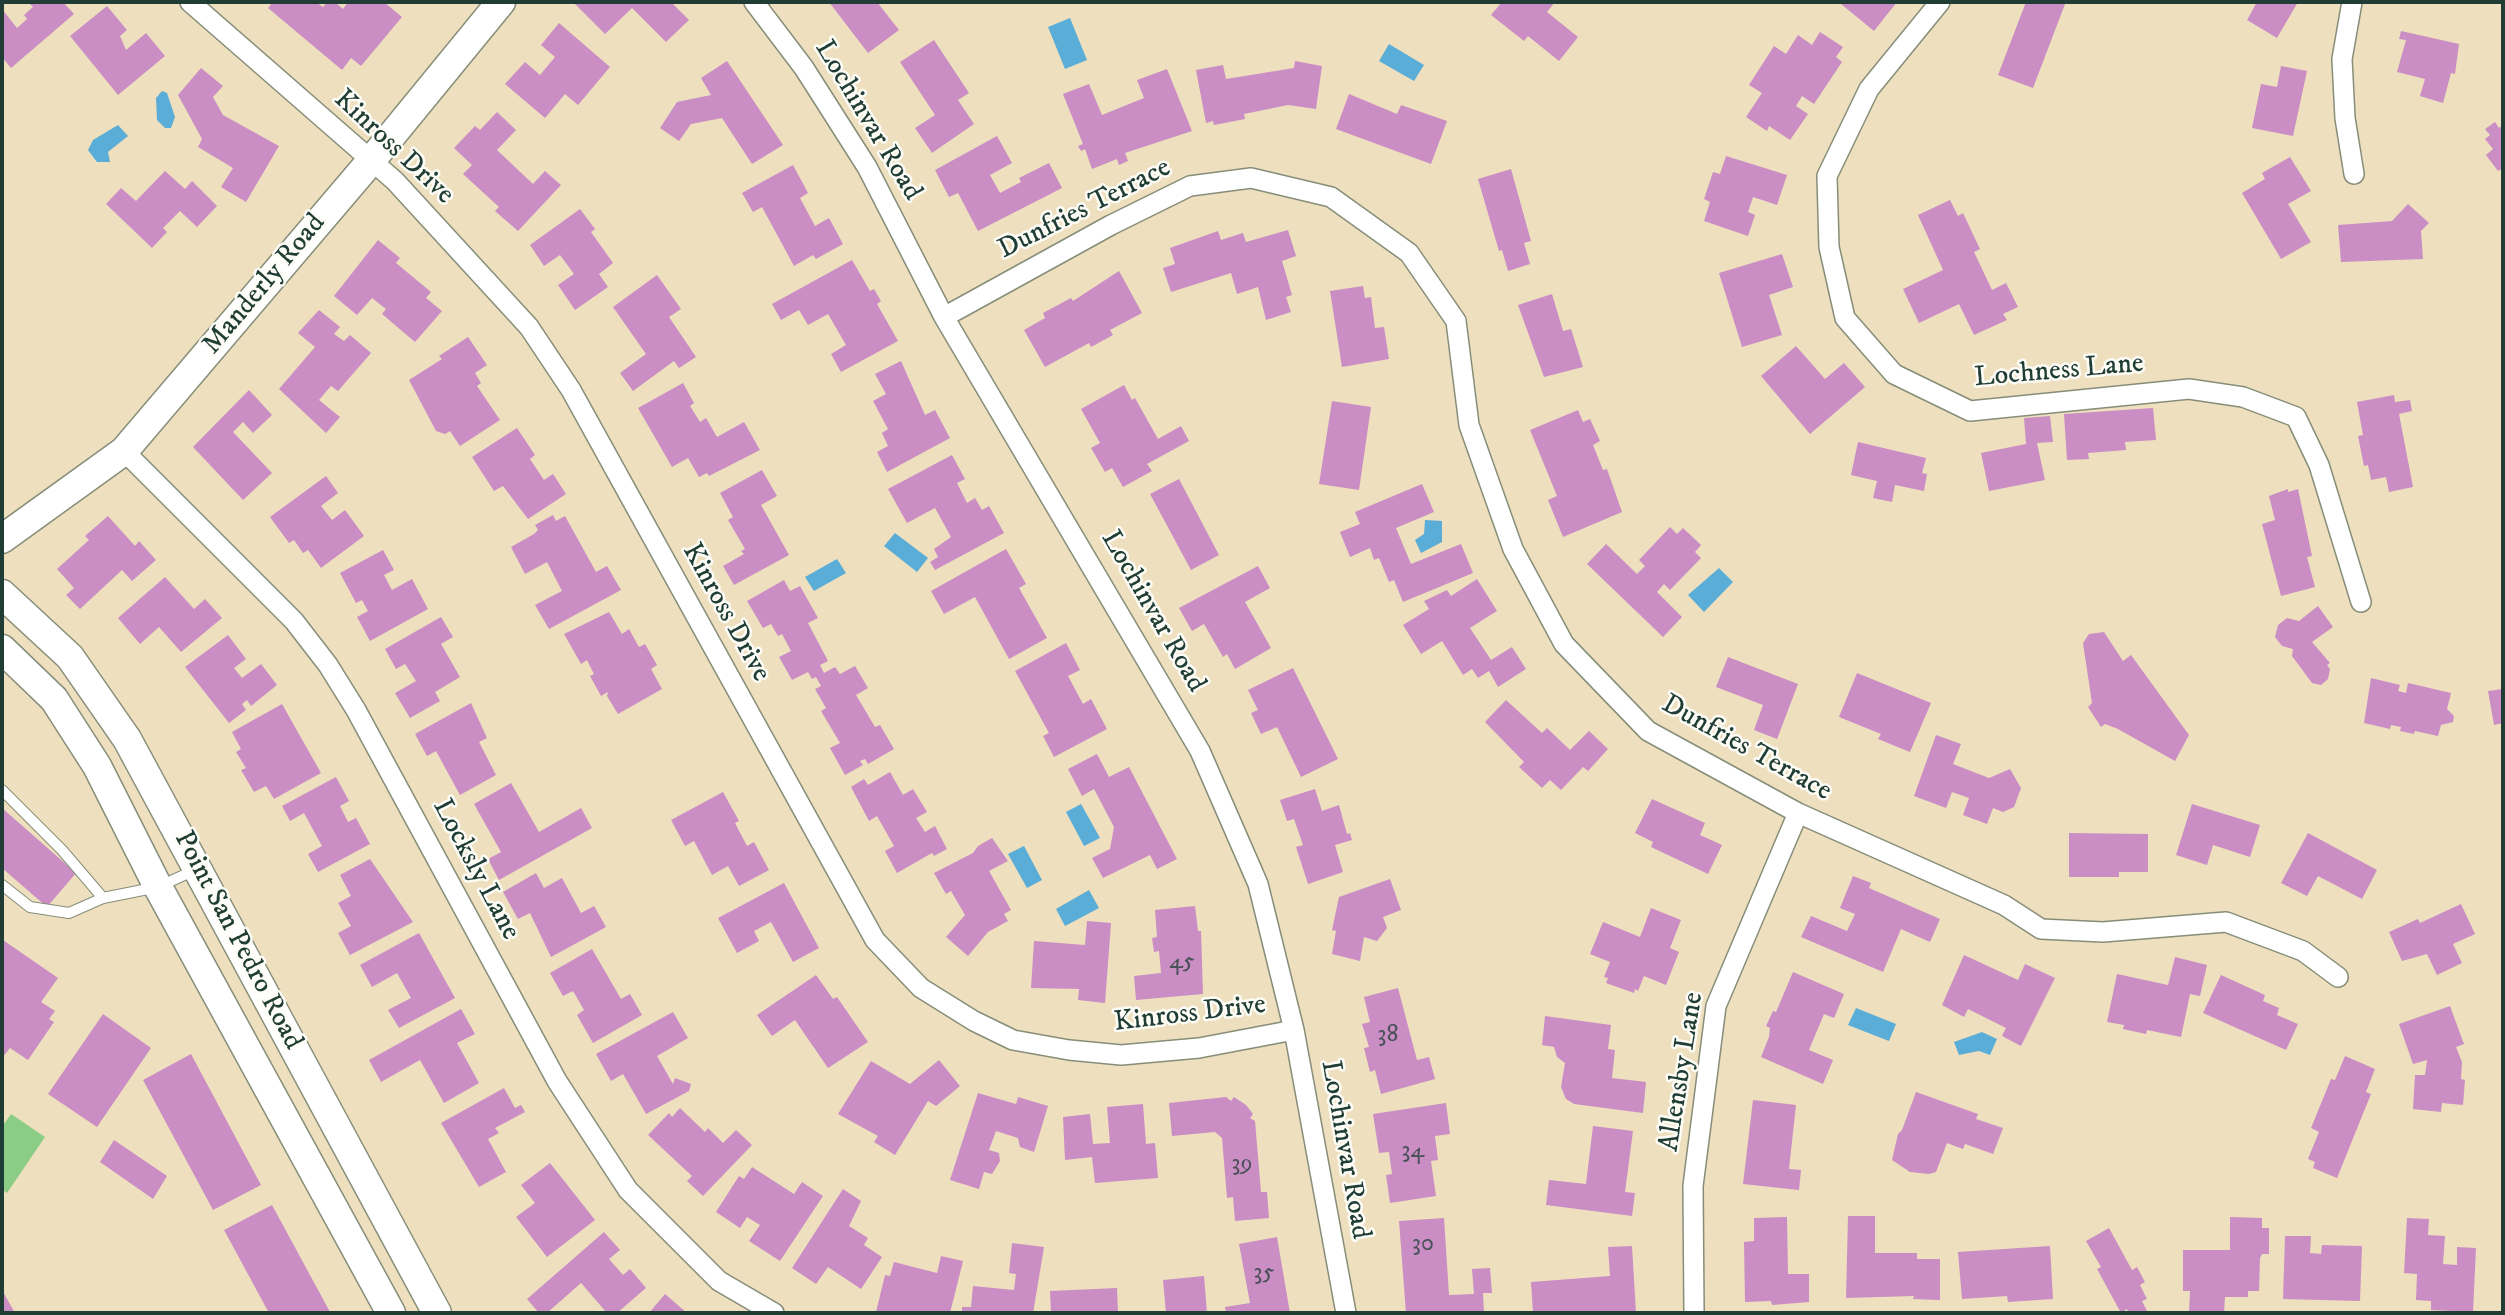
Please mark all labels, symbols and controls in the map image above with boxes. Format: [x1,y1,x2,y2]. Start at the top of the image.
street label: Lochinvar Road [806,35,928,207]
street label: Kinross Drive [326,84,460,212]
street label: Dunfries Terrace [993,152,1177,268]
street label: Manderly Road [196,208,334,362]
street label: Lochness Lane [1973,348,2145,396]
street label: Lochinvar Road [1092,525,1212,699]
street label: Kinross Drive [673,538,777,688]
street label: Dunfries Terrace [1655,689,1837,809]
street label: Locksly Lane [424,794,526,946]
street label: Point San Pedro Road [165,826,309,1056]
house number: 45 [1169,949,1195,977]
street label: Kinross Drive [1112,989,1268,1041]
street label: Allensby Lane [1654,990,1712,1154]
house number: 38 [1378,1022,1398,1050]
street label: Lochinvar Road [1312,1058,1376,1242]
house number: 34 [1402,1138,1424,1166]
house number: 39 [1232,1151,1252,1179]
house number: 30 [1412,1231,1434,1259]
house number: 35 [1254,1260,1274,1288]

